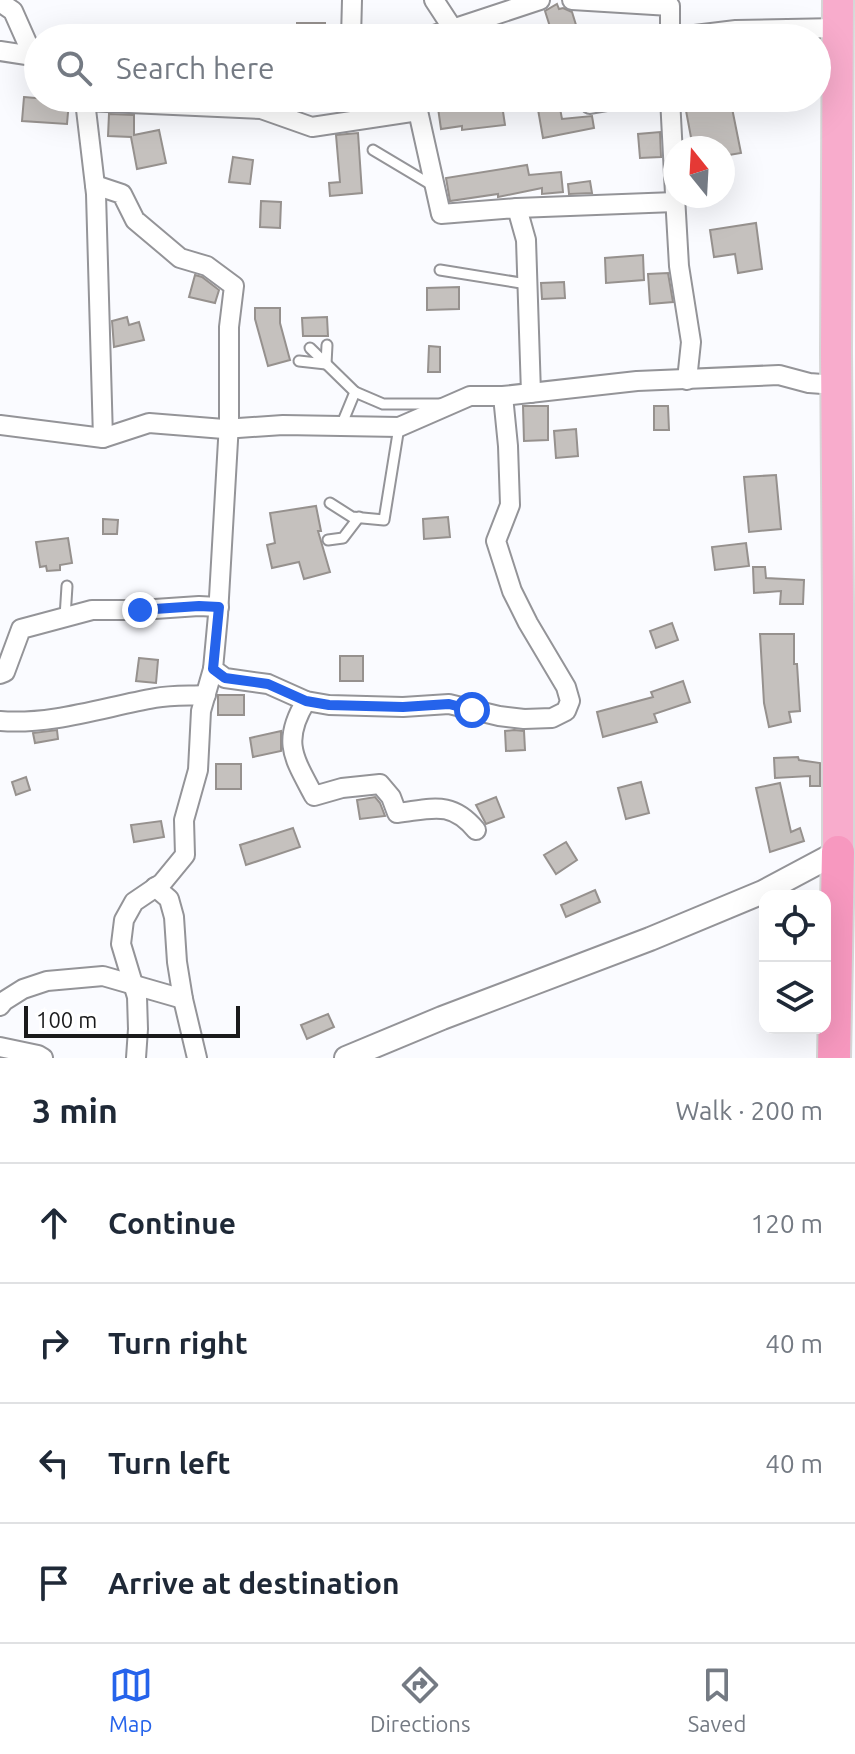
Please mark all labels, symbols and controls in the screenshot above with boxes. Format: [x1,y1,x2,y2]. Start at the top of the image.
search box [24,24,831,112]
icon: search [52,46,96,90]
text: Search here [116,51,275,85]
north arrow [663,136,735,208]
route end [122,592,158,628]
route start [454,692,490,728]
map controls [759,890,831,1034]
button: locate [759,890,831,962]
button: layers [759,962,831,1034]
scale bar [24,1002,240,1038]
text: 100 m [36,1007,97,1032]
text: 3 min [32,1091,118,1129]
text: Walk · 200 m [675,1096,823,1125]
icon: ahead [32,1201,76,1245]
text: Continue [108,1206,236,1240]
text: 120 m [751,1209,823,1238]
icon: right [32,1321,76,1365]
text: Turn right [108,1326,248,1360]
text: 40 m [765,1329,823,1358]
icon: left [32,1441,76,1485]
text: Turn left [108,1446,230,1480]
text: 40 m [765,1449,823,1478]
icon: arrive [32,1561,76,1605]
text: Arrive at destination [108,1566,400,1600]
tab: Map [109,1663,153,1736]
tab: Directions [370,1663,470,1736]
tab: Saved [688,1663,746,1736]

